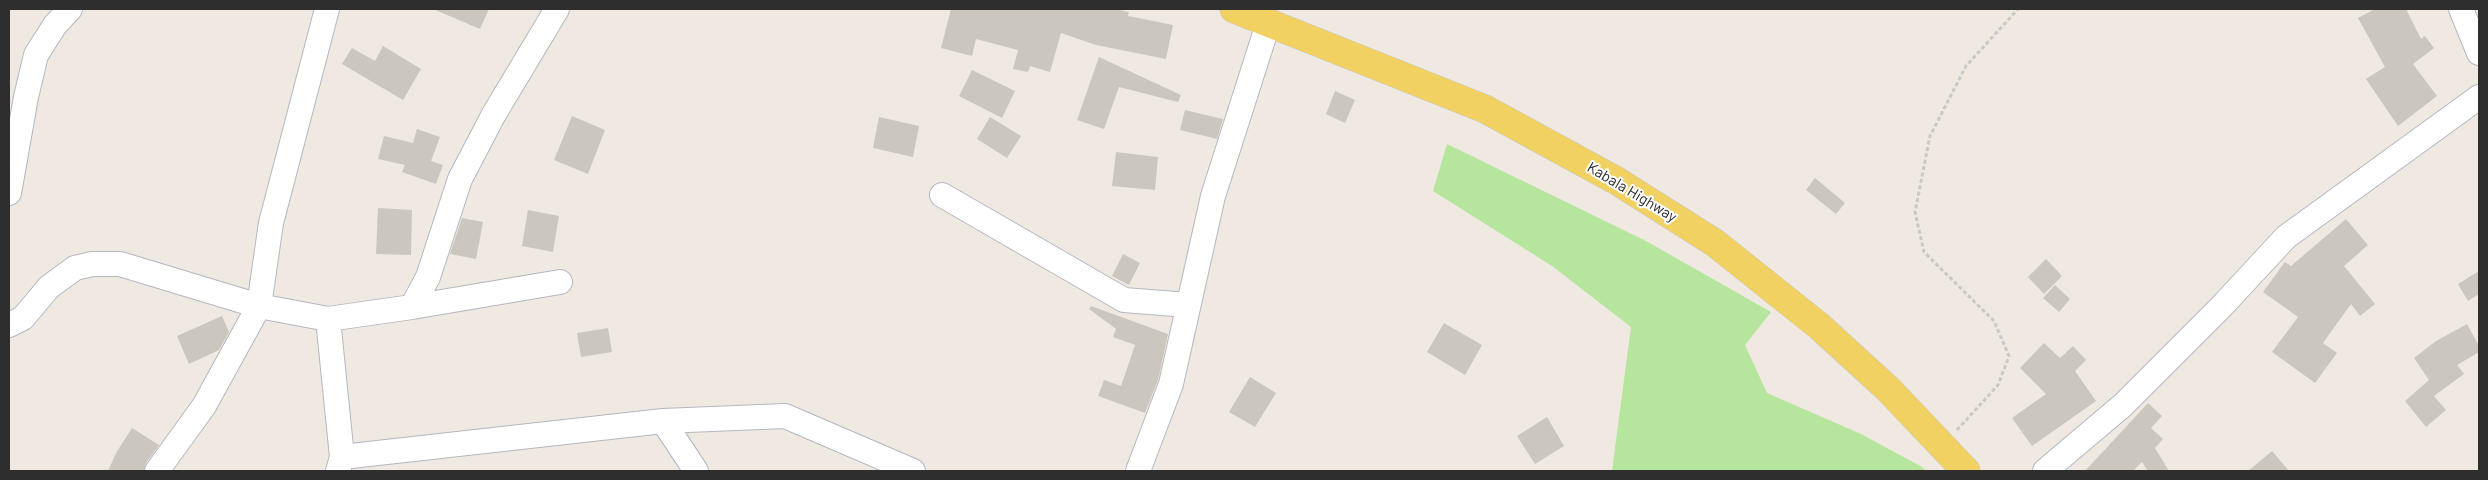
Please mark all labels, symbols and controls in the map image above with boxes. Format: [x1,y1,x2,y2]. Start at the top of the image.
street label: Kabala Highway [1584,158,1680,226]

